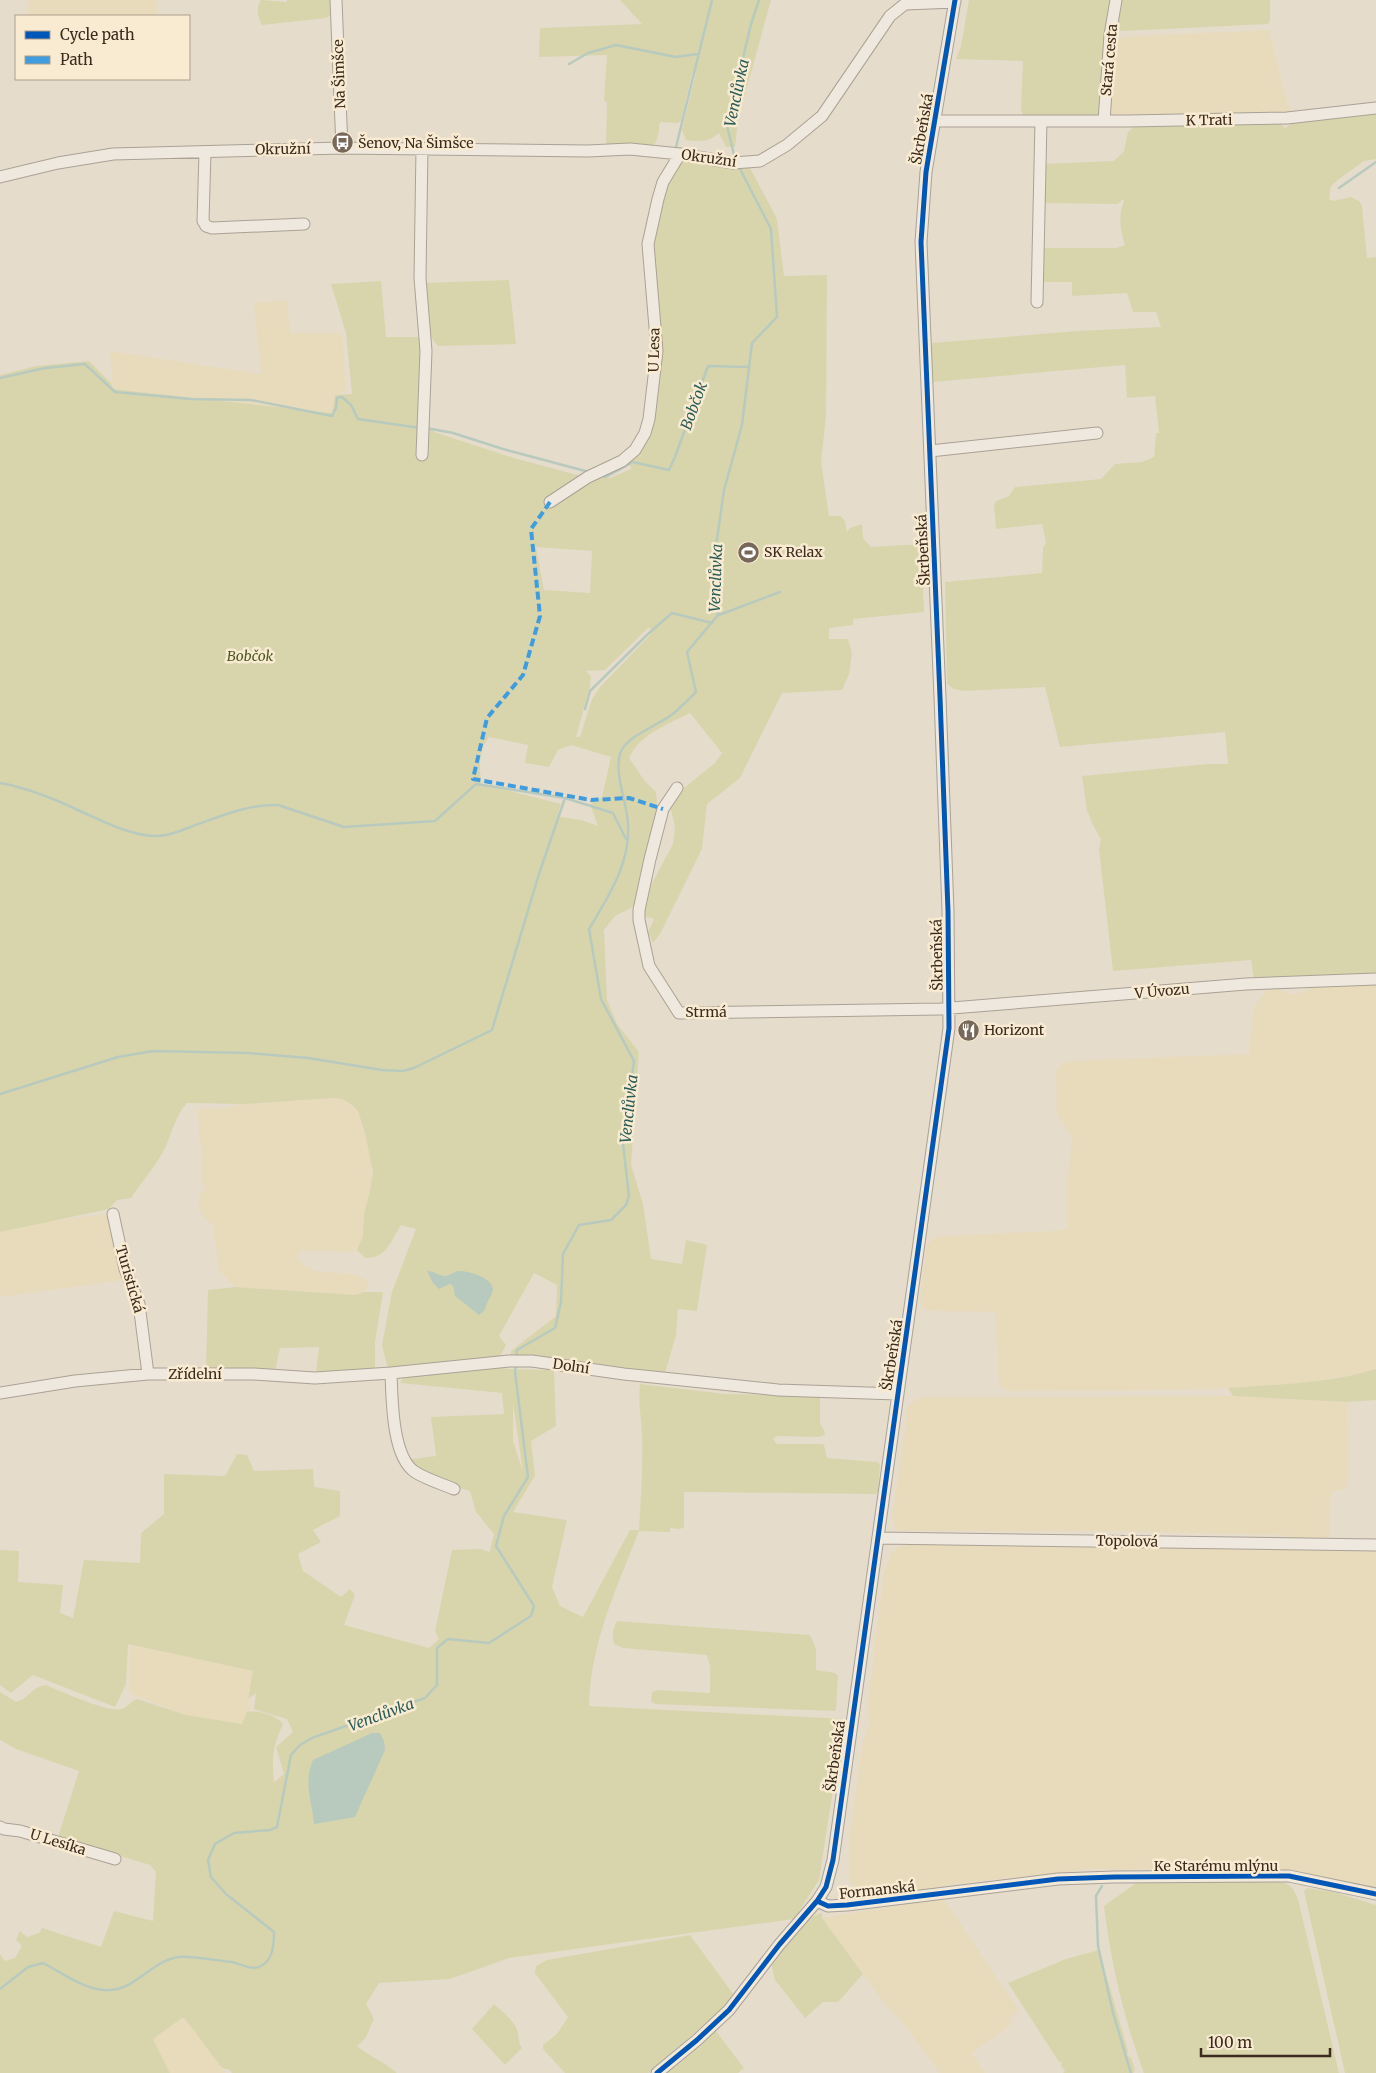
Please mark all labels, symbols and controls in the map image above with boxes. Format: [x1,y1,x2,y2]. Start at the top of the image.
legend [15,15,190,80]
street label: Stará cesta [1097,23,1121,97]
text: Cycle path [60,25,135,44]
street label: Na Šimšce [329,39,349,109]
text: Path [60,50,93,69]
water label: Venclůvka [720,57,753,129]
street label: Škrbeňská [907,92,937,166]
street label: K Trati [1185,111,1233,129]
bus stop icon: Šenov, Na Šimšce [330,131,354,155]
place label: Šenov, Na Šimšce [358,134,474,152]
street label: Okružní [255,140,311,158]
street label: Okružní [680,145,738,171]
street label: U Lesa [645,327,663,372]
water label: Bobčok [676,378,711,432]
street label: Škrbeňská [912,513,934,586]
sports icon: SK Relax [736,540,760,564]
water label: Venclůvka [705,543,726,613]
place label: SK Relax [764,543,823,561]
park label: Bobčok [227,647,274,665]
street label: Škrbeňská [927,919,947,991]
street label: V Úvozu [1133,980,1190,1002]
street label: Strmá [685,1003,727,1021]
restaurant icon: Horizont [956,1018,980,1042]
place label: Horizont [984,1021,1045,1039]
water label: Venclůvka [615,1074,642,1144]
street label: Turistická [112,1243,148,1315]
street label: Škrbeňská [878,1318,907,1392]
street label: Dolní [551,1355,591,1378]
street label: Zřídelní [168,1365,222,1383]
street label: Topolová [1096,1531,1159,1551]
water label: Venclůvka [345,1694,416,1735]
street label: Škrbeňská [821,1719,849,1793]
street label: U Lesíka [28,1825,89,1859]
street label: Ke Starému mlýnu [1154,1857,1278,1875]
street label: Formanská [838,1877,916,1903]
scale bar [1201,2026,1330,2058]
text: 100 m [1208,2033,1252,2052]

